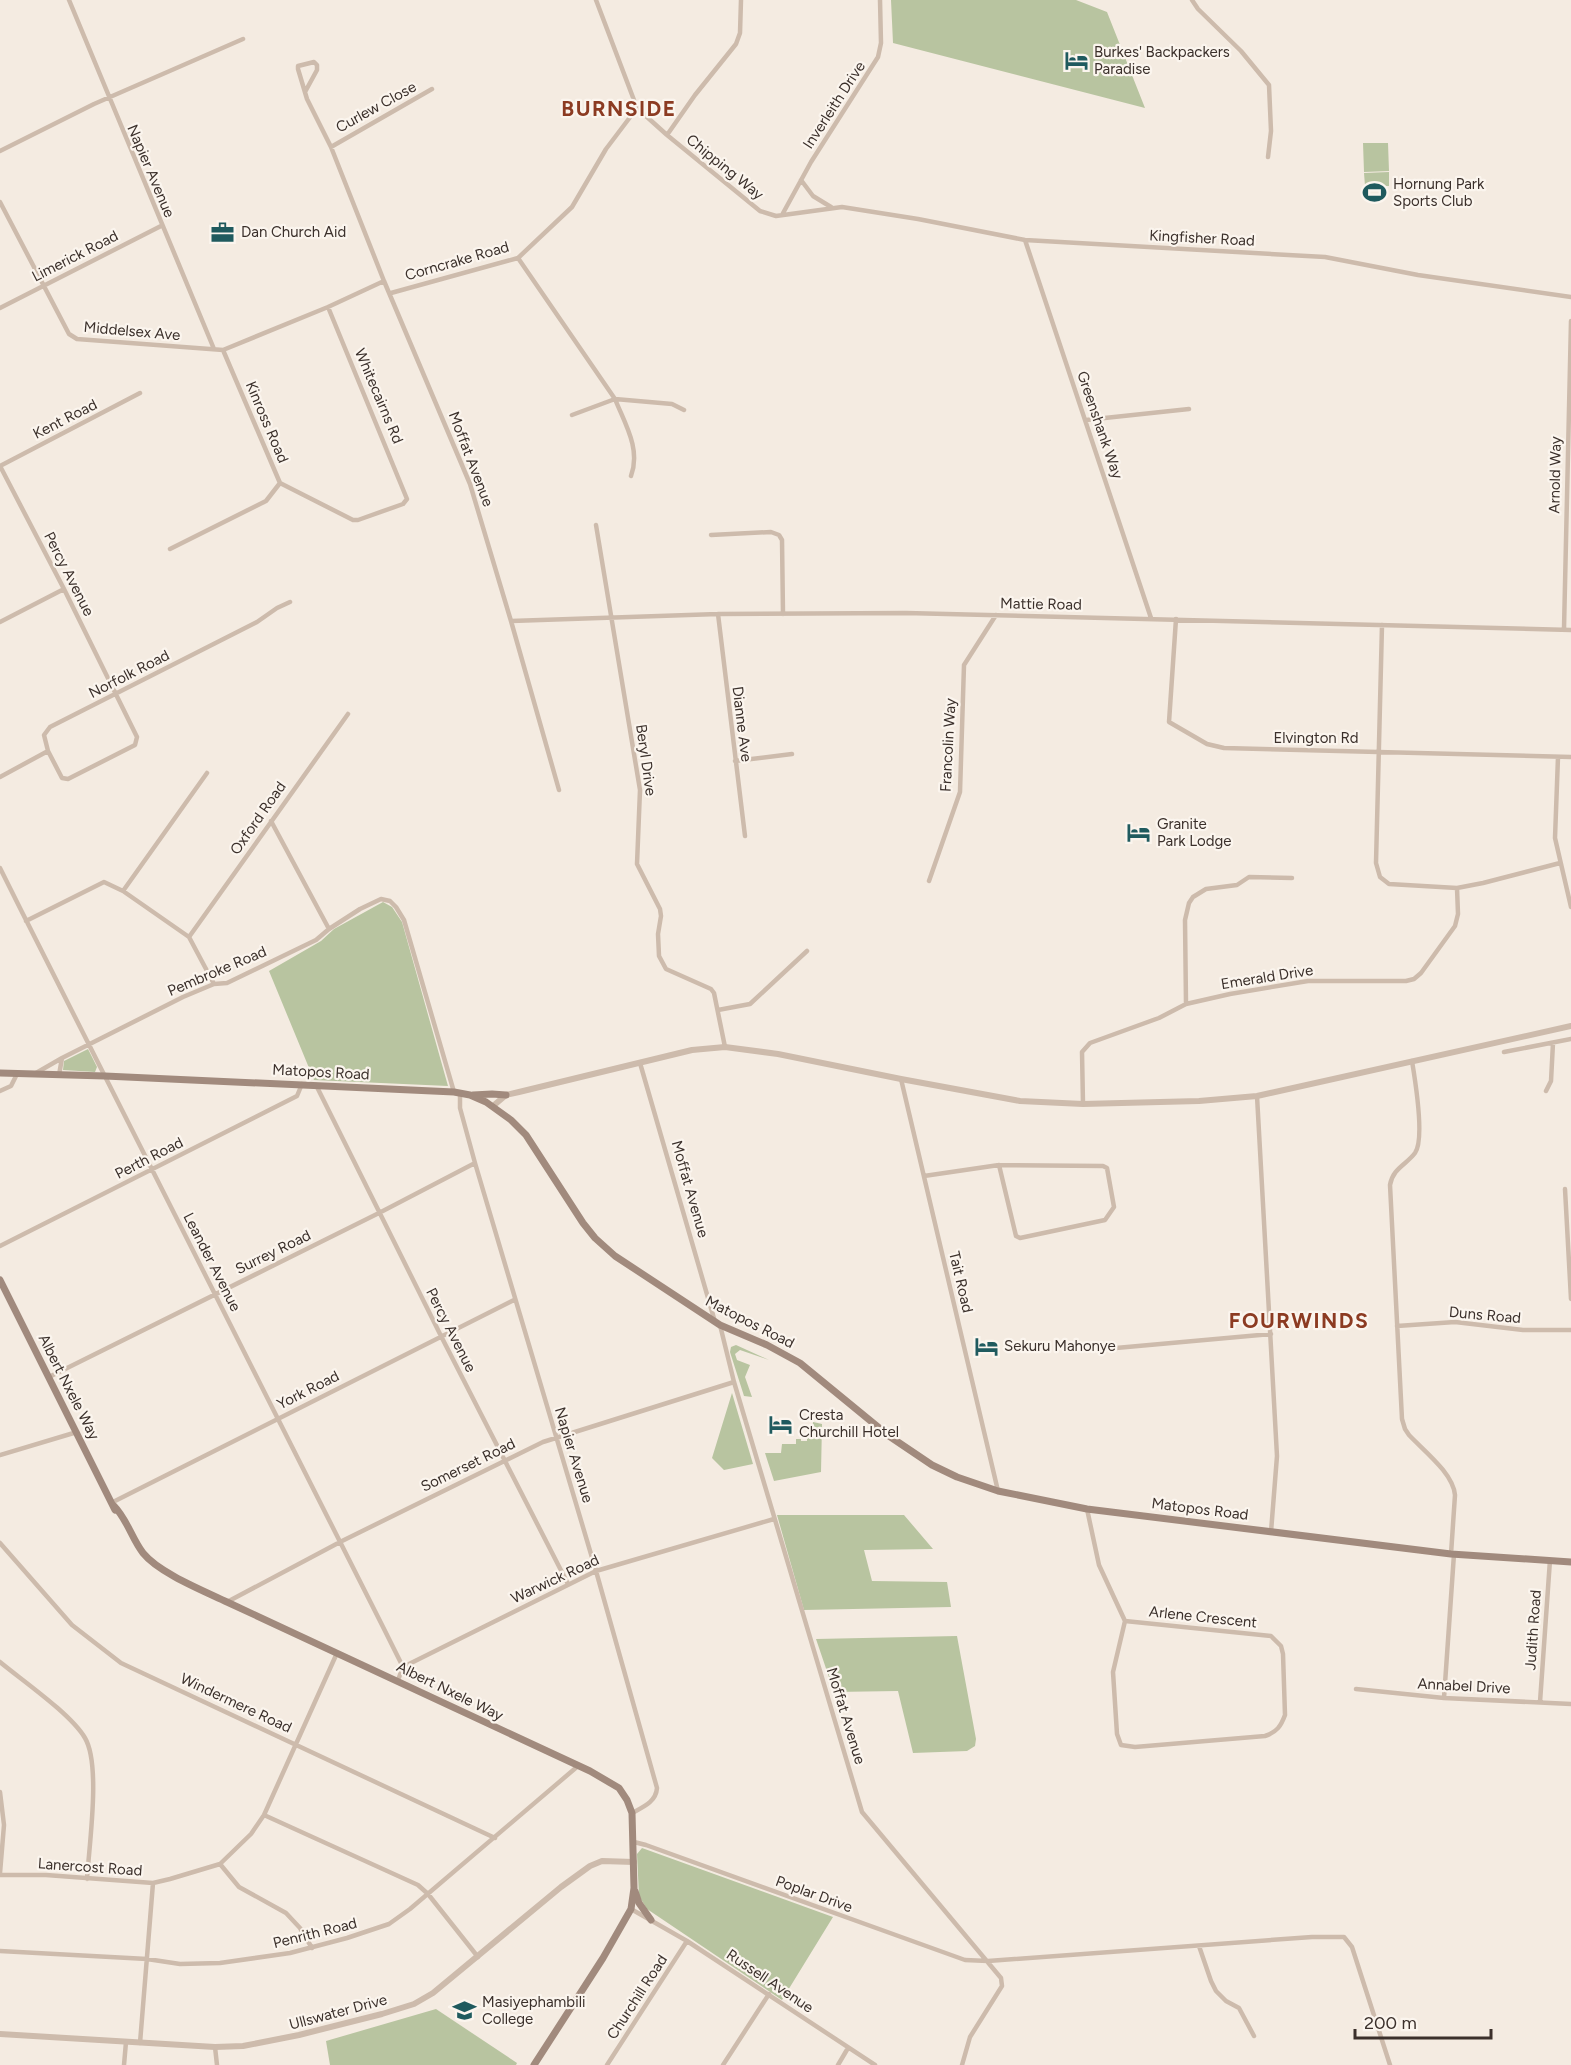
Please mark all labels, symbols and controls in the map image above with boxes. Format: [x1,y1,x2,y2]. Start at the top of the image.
place label: Burkes' Backpackers Paradise [1094,43,1230,78]
hotel icon: Burkes' Backpackers Paradise [1063,48,1089,74]
street label: Inverleith Drive [799,58,869,152]
street label: Curlew Close [333,78,419,136]
district label: BURNSIDE [561,96,677,121]
street label: Napier Avenue [123,122,179,220]
street label: Chipping Way [683,130,767,204]
place label: Hornung Park Sports Club [1393,175,1485,210]
sports icon: Hornung Park Sports Club [1362,180,1388,206]
office icon: Dan Church Aid [210,219,236,245]
place label: Dan Church Aid [241,223,346,241]
street label: Kingfisher Road [1149,226,1255,250]
street label: Limerick Road [29,227,121,285]
street label: Corncrake Road [403,238,511,284]
street label: Middelsex Ave [83,318,181,344]
street label: Whitecairns Rd [351,346,407,446]
street label: Greenshank Way [1073,369,1127,481]
street label: Kinross Road [242,378,292,466]
street label: Kent Road [30,395,100,443]
street label: Moffat Avenue [445,409,497,509]
street label: Arnold Way [1545,436,1565,514]
street label: Percy Avenue [40,529,98,619]
street label: Mattie Road [1000,594,1082,614]
street label: Norfolk Road [86,646,172,702]
street label: Dianne Ave [728,685,756,763]
street label: Francolin Way [937,698,959,792]
street label: Beryl Drive [632,723,660,797]
street label: Elvington Rd [1273,729,1359,747]
street label: Oxford Road [226,778,290,858]
place label: Granite Park Lodge [1157,815,1232,850]
hotel icon: Granite Park Lodge [1126,820,1152,846]
street label: Pembroke Road [165,942,269,1000]
street label: Emerald Drive [1220,961,1314,993]
street label: Matopos Road [272,1060,370,1084]
street label: Perth Road [112,1133,186,1183]
street label: Moffat Avenue [668,1138,712,1240]
street label: Leander Avenue [179,1210,245,1314]
street label: Surrey Road [232,1226,314,1278]
street label: Tait Road [945,1250,977,1314]
street label: Percy Avenue [422,1285,480,1375]
street label: Matopos Road [702,1292,798,1352]
street label: Duns Road [1448,1303,1522,1327]
district label: FOURWINDS [1229,1308,1369,1333]
street label: Albert Nxele Way [35,1331,103,1443]
hotel icon: Sekuru Mahonye [973,1333,999,1359]
place label: Sekuru Mahonye [1004,1337,1116,1355]
street label: York Road [274,1367,342,1413]
street label: Napier Avenue [551,1405,597,1505]
place label: Cresta Churchill Hotel [799,1406,899,1441]
hotel icon: Cresta Churchill Hotel [768,1411,794,1437]
street label: Somerset Road [418,1434,518,1496]
street label: Matopos Road [1151,1494,1249,1524]
street label: Warwick Road [508,1551,602,1607]
street label: Judith Road [1521,1589,1545,1671]
street label: Arlene Crescent [1148,1602,1258,1632]
street label: Albert Nxele Way [394,1657,506,1725]
street label: Moffat Avenue [823,1665,869,1767]
street label: Windermere Road [177,1669,295,1737]
street label: Annabel Drive [1417,1675,1511,1697]
street label: Lanercost Road [37,1854,143,1880]
street label: Poplar Drive [773,1872,855,1916]
street label: Penrith Road [271,1914,359,1952]
street label: Russell Avenue [723,1945,817,2017]
street label: Churchill Road [603,1951,671,2043]
street label: Ullswater Drive [287,1990,389,2034]
place label: Masiyephambili College [482,1993,585,2028]
school or university icon: Masiyephambili College [451,1998,477,2024]
scale bar [1355,2002,1492,2040]
text: 200 m [1364,2012,1417,2034]

